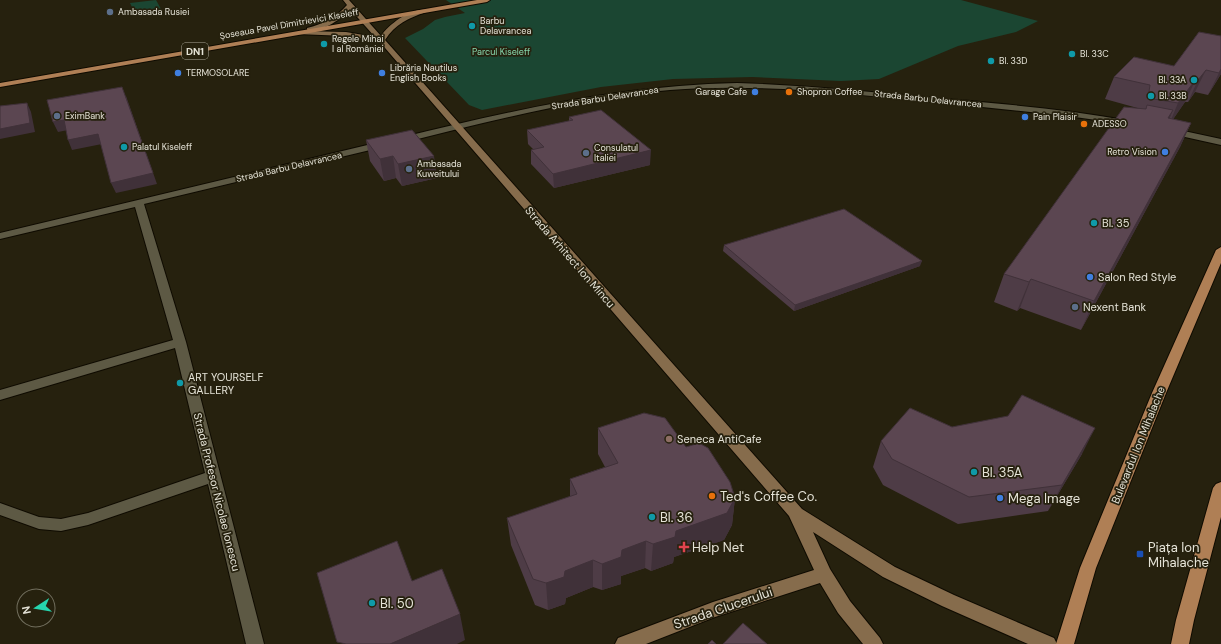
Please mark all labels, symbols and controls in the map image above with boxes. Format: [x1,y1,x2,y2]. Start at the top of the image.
place label: Ambasada Rusiei [118,6,189,18]
street label: Șoseaua Pavel Dimitrievici Kiseleff [219,6,359,42]
marker: Ambasada Rusiei [105,7,115,17]
place label: Barbu Delavrancea [480,15,531,37]
marker: Barbu Delavrancea [467,21,477,31]
place label: Regele Mihai I al României [332,33,384,55]
marker: Regele Mihai I al României [319,39,329,49]
road number: DN1 [182,43,208,59]
park label: Parcul Kiseleff [472,46,530,58]
place label: Bl. 33C [1080,48,1109,60]
marker: Bl. 33C [1067,49,1077,59]
place label: Bl. 33D [999,55,1027,67]
marker: Bl. 33D [986,56,996,66]
place label: Librăria Nautilus English Books [390,62,458,84]
place label: TERMOSOLARE [186,67,249,79]
marker: TERMOSOLARE [173,68,183,78]
marker: Librăria Nautilus English Books [377,68,387,78]
place label: Bl. 33A [1158,74,1186,86]
marker: Bl. 33A [1189,75,1199,85]
street label: Strada Barbu Delavrancea [551,84,659,112]
place label: Garage Cafe [695,86,747,98]
place label: Shopron Coffee [797,86,862,98]
marker: Garage Cafe [750,87,760,97]
marker: Shopron Coffee [784,87,794,97]
street label: Strada Barbu Delavrancea [874,87,982,111]
place label: Bl. 33B [1159,90,1187,102]
marker: Bl. 33B [1146,91,1156,101]
place label: EximBank [65,110,105,122]
marker: EximBank [52,111,62,121]
place label: Pain Plaisir [1033,111,1078,123]
marker: Pain Plaisir [1020,112,1030,122]
place label: ADESSO [1092,118,1127,130]
marker: ADESSO [1079,119,1089,129]
place label: Palatul Kiseleff [132,141,192,153]
marker: Palatul Kiseleff [119,142,129,152]
place label: Consulatul Italiei [594,142,638,164]
place label: Retro Vision [1107,146,1157,158]
marker: Retro Vision [1160,147,1170,157]
marker: Consulatul Italiei [581,148,591,158]
street label: Strada Barbu Delavrancea [235,149,343,185]
place label: Ambasada Kuweitului [417,158,462,180]
marker: Ambasada Kuweitului [404,164,414,174]
street label: Strada Arhitect Ion Mincu [522,203,618,311]
place label: Bl. 35 [1102,216,1130,230]
marker: Bl. 35 [1089,218,1099,228]
place label: Salon Red Style [1098,270,1176,284]
marker: Salon Red Style [1085,272,1095,282]
place label: Nexent Bank [1083,300,1147,314]
marker: Nexent Bank [1070,302,1080,312]
place label: ART YOURSELF GALLERY [188,370,263,397]
marker: ART YOURSELF GALLERY [175,378,185,388]
street label: Bulevardul Ion Mihalache [1108,384,1168,506]
street label: Strada Profesor Nicolae Ionescu [191,411,243,573]
place label: Seneca AntiCafe [677,432,762,446]
marker: Seneca AntiCafe [664,434,674,444]
place label: Bl. 35A [982,464,1023,481]
marker: Bl. 35A [969,467,979,477]
place label: Ted's Coffee Co. [720,488,818,505]
place label: Mega Image [1008,490,1080,507]
marker: Ted's Coffee Co. [707,491,717,501]
marker: Mega Image [995,493,1005,503]
place label: Bl. 36 [660,509,693,526]
marker: Bl. 36 [647,512,657,522]
place label: Help Net [692,539,744,556]
place label: Piața Ion Mihalache [1148,539,1209,571]
marker: Help Net [679,542,689,552]
marker: Piața Ion Mihalache [1135,549,1145,559]
street label: Strada Clucerului [671,583,775,633]
north arrow [16,588,56,628]
place label: Bl. 50 [380,595,414,612]
marker: Bl. 50 [367,598,377,608]
text: N [19,605,34,615]

